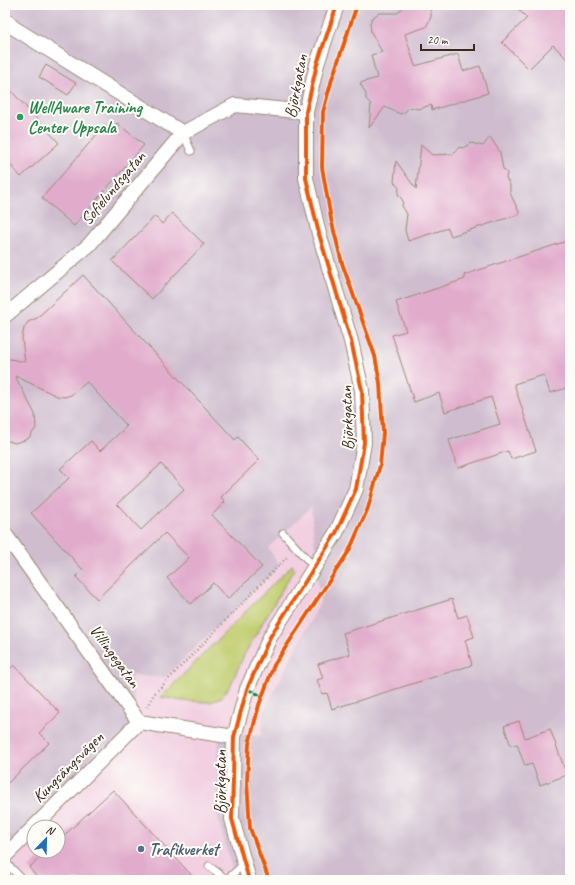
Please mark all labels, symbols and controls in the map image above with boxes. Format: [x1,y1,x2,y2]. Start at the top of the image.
scale bar [421,26,474,52]
text: 20 m [427,32,449,48]
street label: Björkgatan [280,52,313,120]
place label: WellAware Training Center Uppsala [28,97,144,138]
marker: WellAware Training Center Uppsala [15,112,25,122]
street label: Sofielundsgatan [76,146,151,229]
street label: Björkgatan [335,385,359,451]
street label: Villingegatan [85,620,146,693]
street label: Kungsängsvägen [28,727,108,807]
street label: Björkgatan [210,749,231,814]
north arrow [26,819,66,859]
text: N [44,822,58,838]
place label: Trafikverket [149,839,221,860]
marker: Trafikverket [136,844,146,854]

